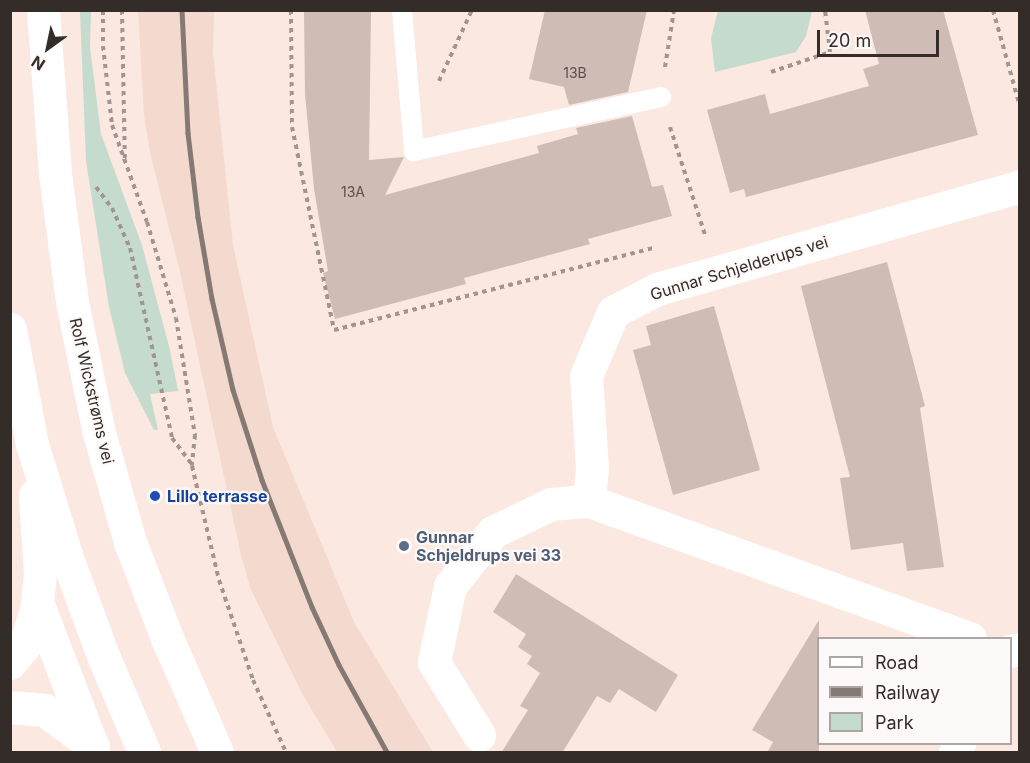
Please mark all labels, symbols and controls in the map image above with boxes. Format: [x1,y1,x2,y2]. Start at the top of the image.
north arrow [18,18,78,78]
scale bar [820,18,942,56]
text: 20 m [828,30,871,51]
text: N [28,51,49,75]
house number: 13B [563,65,587,81]
house number: 13A [341,184,365,200]
street label: Gunnar Schjelderups vei [648,232,830,304]
street label: Rolf Wickstrøms vei [66,316,118,466]
place label: Lillo terrasse [167,486,268,506]
marker: Lillo terrasse [148,489,162,503]
place label: Gunnar Schjeldrups vei 33 [416,527,561,565]
marker: Gunnar Schjeldrups vei 33 [397,539,411,553]
legend [817,637,1012,745]
text: Road [875,652,918,673]
text: Railway [875,682,940,703]
text: Park [875,712,914,733]

